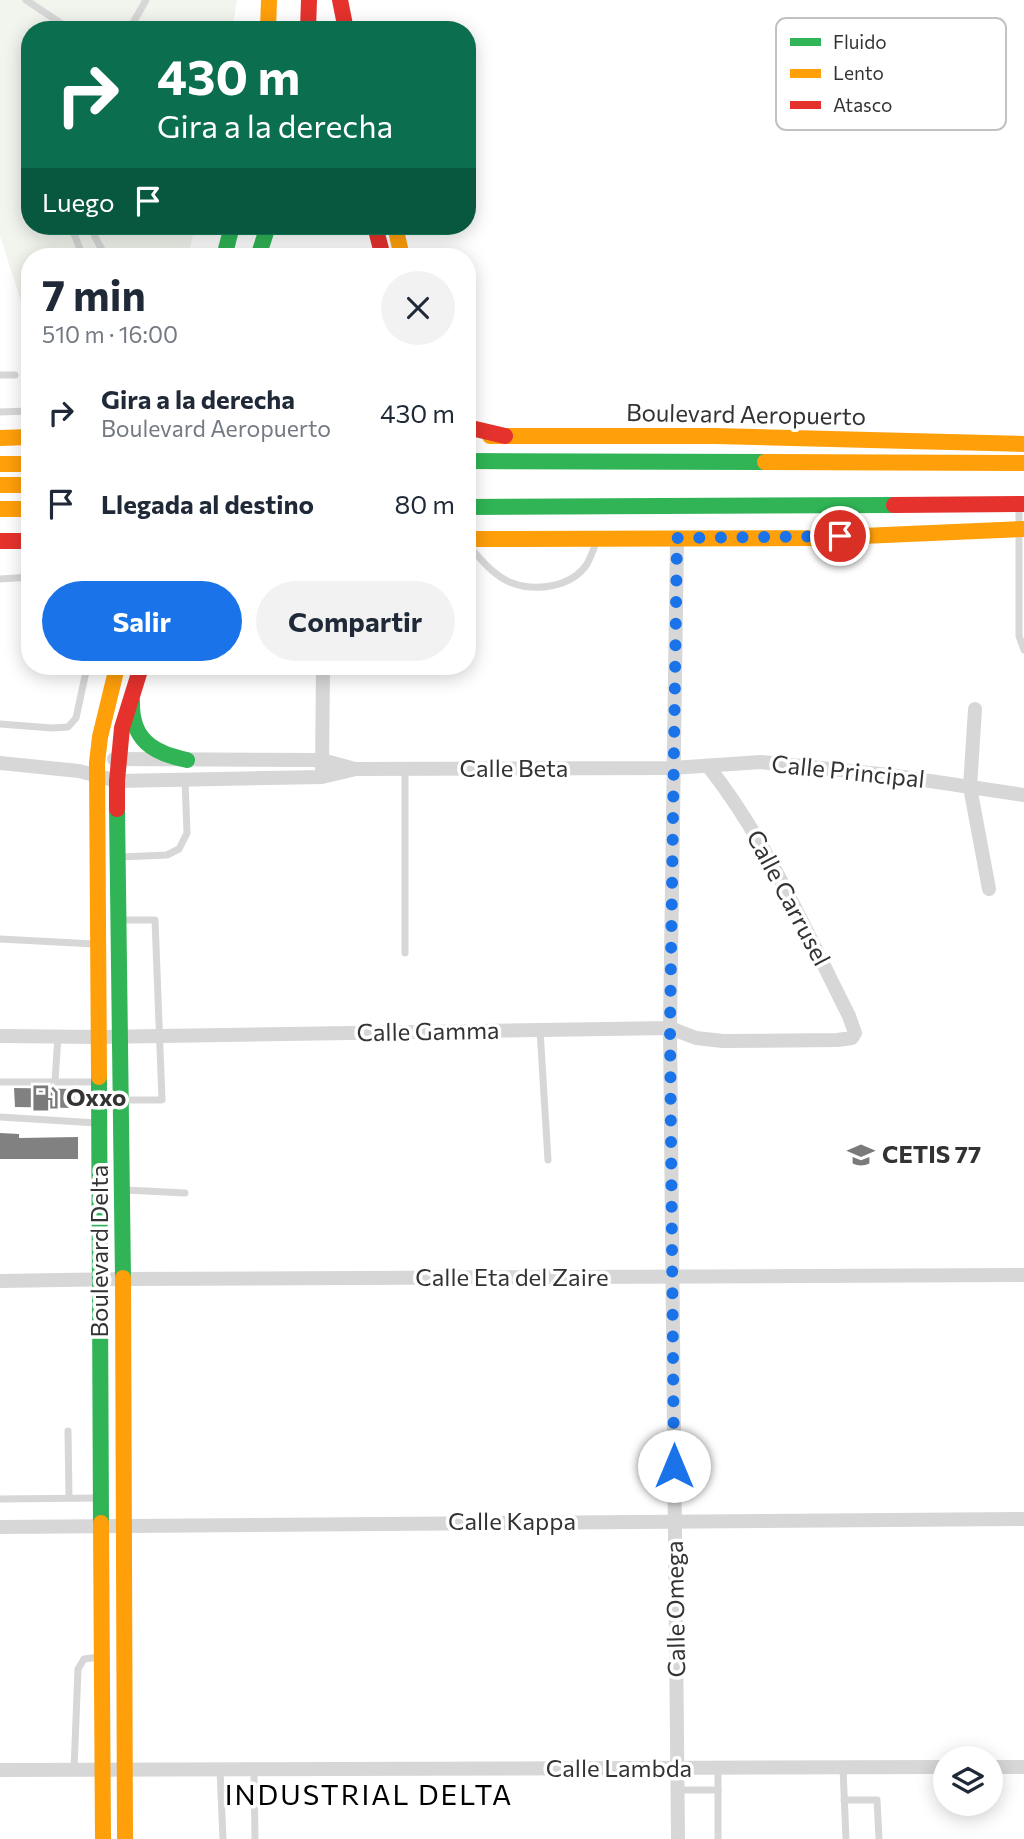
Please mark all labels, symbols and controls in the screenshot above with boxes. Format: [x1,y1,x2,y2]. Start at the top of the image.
legend [776,18,1006,130]
text: Fluido [833,30,887,53]
text: 430 m [157,45,300,105]
icon: right [42,49,133,140]
text: Lento [833,61,884,84]
text: Atasco [833,93,892,116]
text: Gira a la derecha [157,105,393,145]
icon: arrive [129,182,167,220]
text: Luego [42,186,115,217]
text: 7 min [42,268,146,320]
button: close [381,271,455,345]
text: 510 m · 16:00 [42,320,178,348]
text: Gira a la derecha [101,383,295,414]
icon: right [42,394,80,432]
text: 430 m [380,397,455,428]
street label: Boulevard Aeropuerto [626,397,866,430]
text: Boulevard Aeropuerto [101,414,331,442]
icon: arrive [42,485,80,523]
text: Llegada al destino [101,488,314,519]
text: 80 m [395,488,455,519]
pin [810,506,870,566]
icon: arrive [821,517,859,555]
button: Salir [42,581,242,661]
button: Compartir [256,581,455,661]
street label: Calle Principal [770,748,926,793]
street label: Calle Beta [460,753,568,782]
street label: Calle Carrusel [741,824,837,970]
street label: Calle Gamma [356,1015,500,1046]
place label: Oxxo [66,1082,126,1111]
fuel station icon: Oxxo [30,1083,60,1113]
place label: CETIS 77 [882,1139,981,1168]
school or university icon: CETIS 77 [846,1140,876,1170]
street label: Boulevard Delta [84,1165,113,1337]
street label: Calle Eta del Zaire [415,1262,609,1291]
position arrow [637,1429,711,1503]
street label: Calle Kappa [448,1506,576,1535]
street label: Calle Omega [659,1540,690,1678]
map controls [933,1746,1003,1816]
button: layers [933,1746,1003,1816]
street label: Calle Lambda [546,1753,692,1782]
district label: INDUSTRIAL DELTA [225,1777,513,1811]

